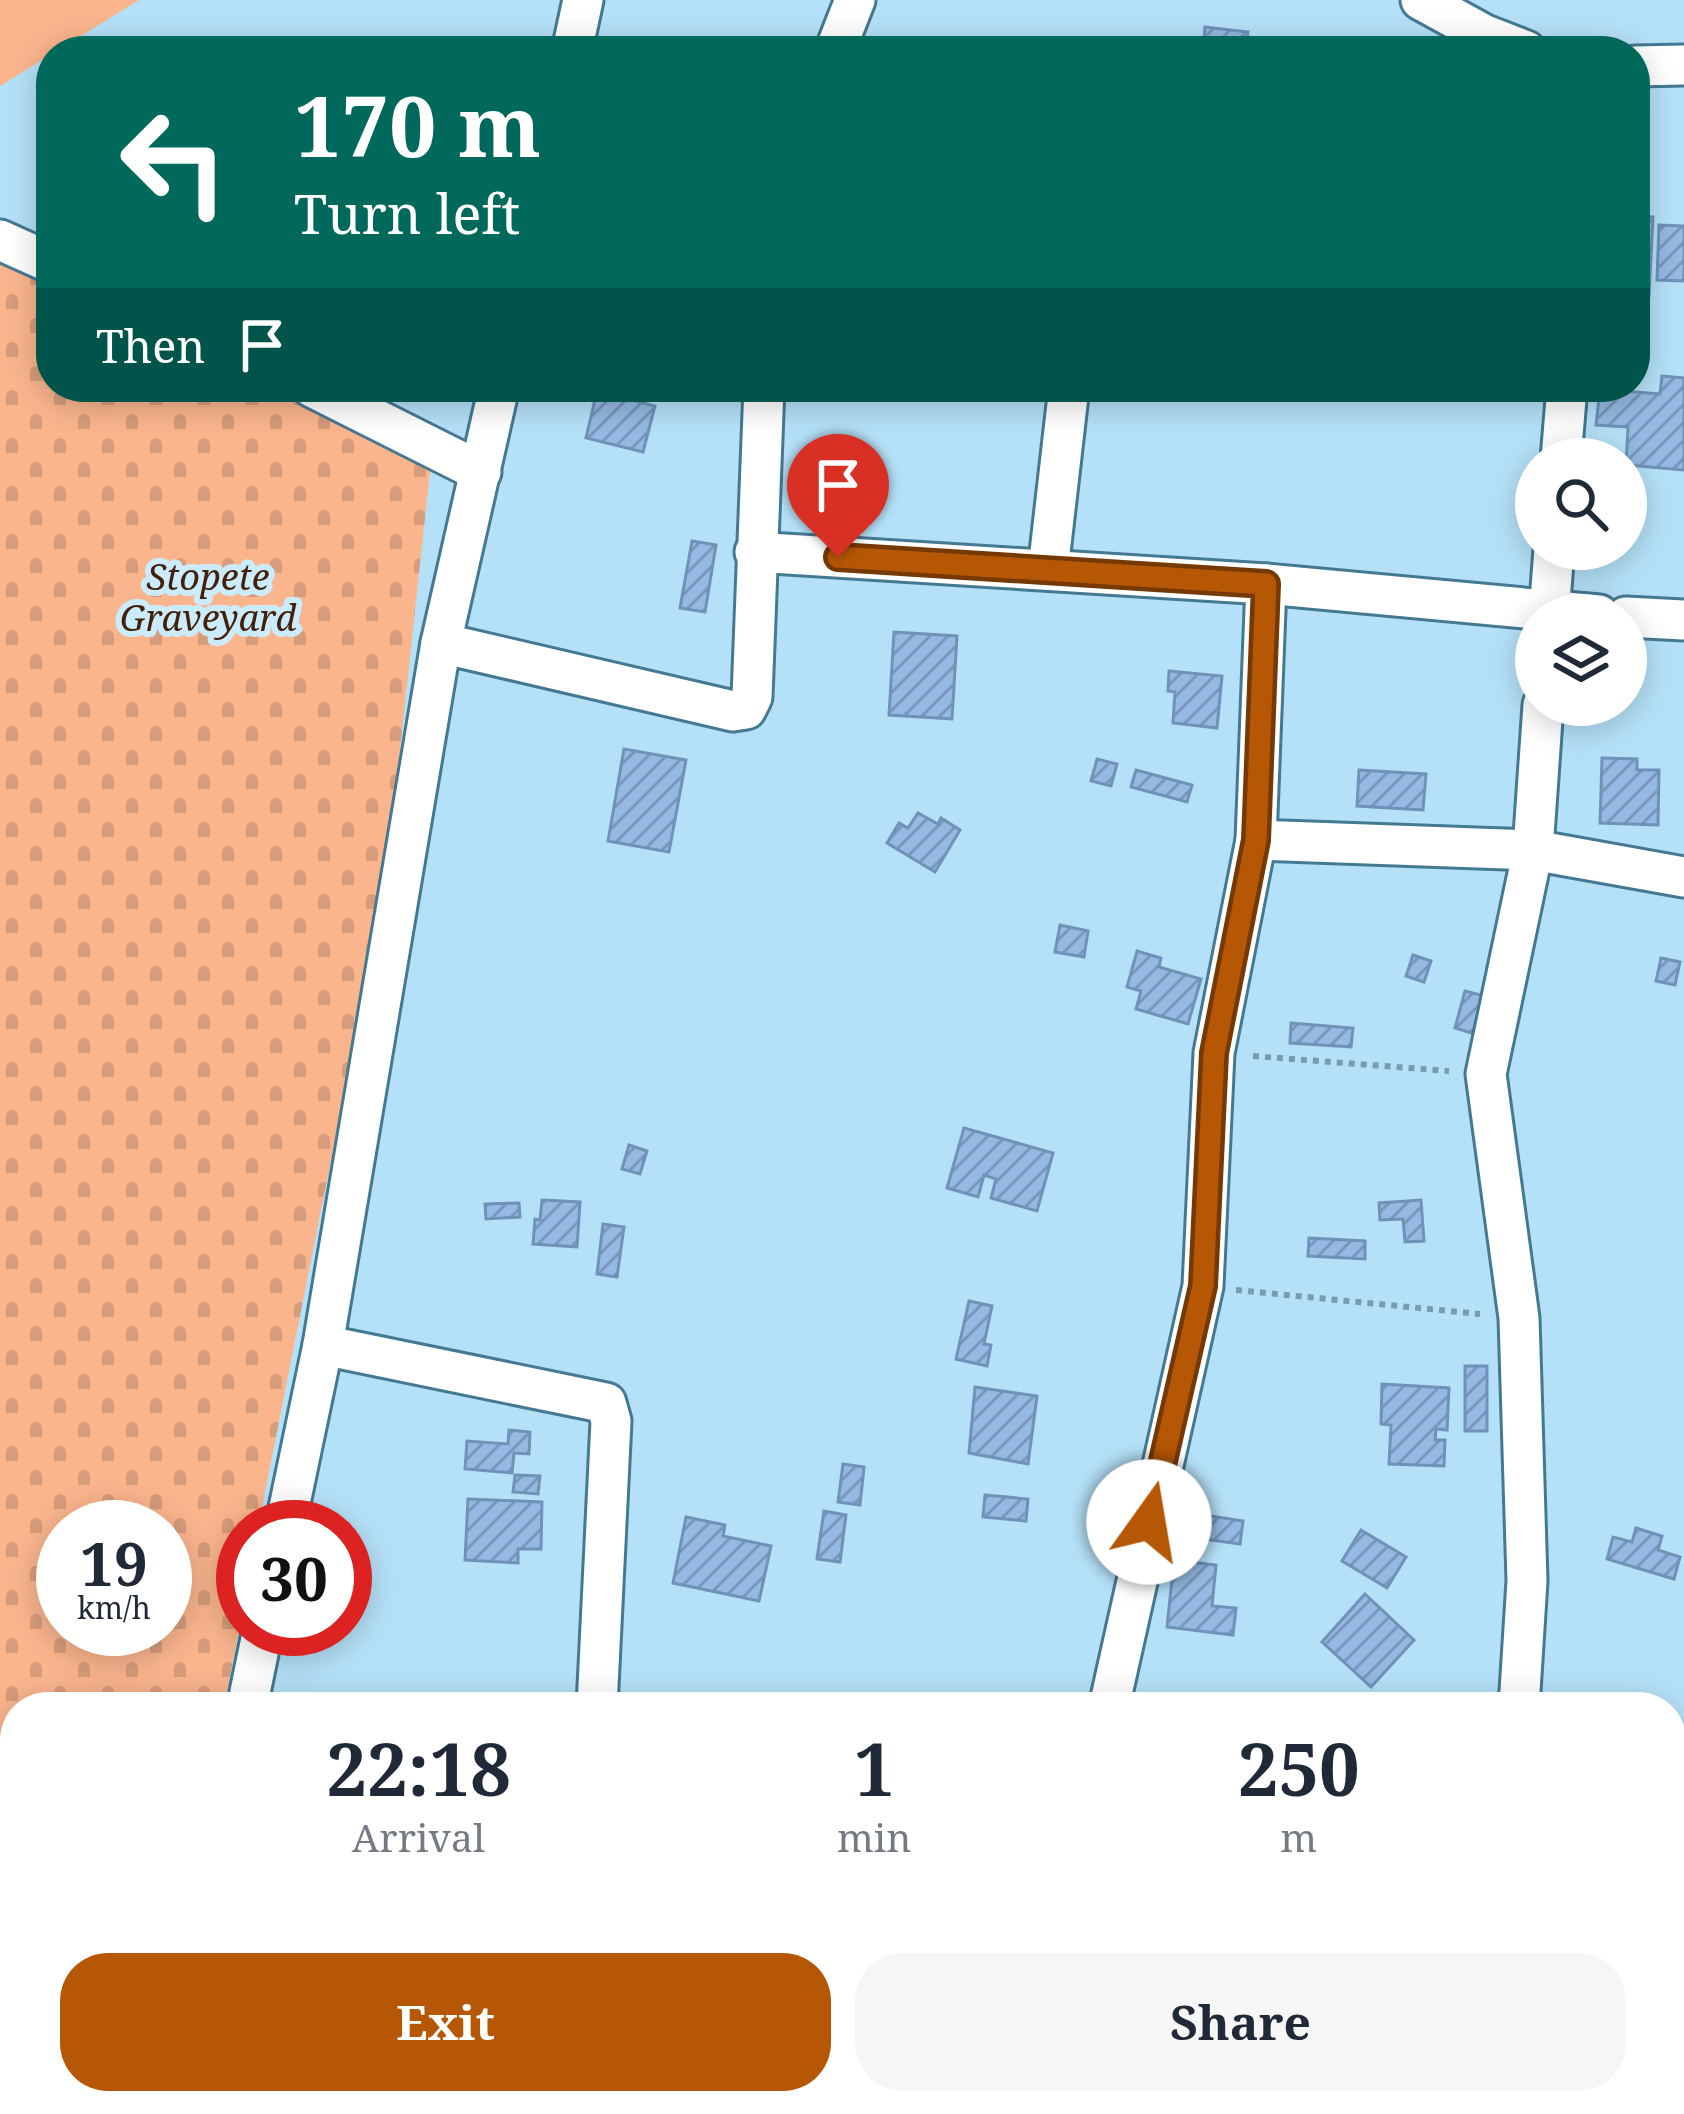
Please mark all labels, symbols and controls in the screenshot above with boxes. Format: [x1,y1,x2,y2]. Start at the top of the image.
text: 170 m [294,67,541,182]
icon: left [96,84,252,240]
text: Turn left [294,176,520,250]
icon: arrive [229,312,295,378]
text: Then [96,315,205,376]
pin [787,434,889,557]
map controls [1515,438,1647,726]
button: search [1515,438,1647,570]
icon: arrive [805,452,871,518]
park label: Stopete Graveyard [120,552,296,642]
button: layers [1515,594,1647,726]
position arrow [1086,1459,1212,1585]
speed limit sign: 30 [216,1500,372,1656]
text: 19 [80,1522,148,1604]
text: km/h [77,1587,151,1628]
text: 22:18 [326,1719,511,1817]
text: 1 [854,1719,895,1817]
text: 250 [1238,1719,1360,1817]
text: Arrival [352,1810,485,1863]
text: min [837,1810,912,1863]
text: m [1280,1810,1317,1863]
button: Exit [60,1953,831,2091]
button: Share [855,1953,1626,2091]

